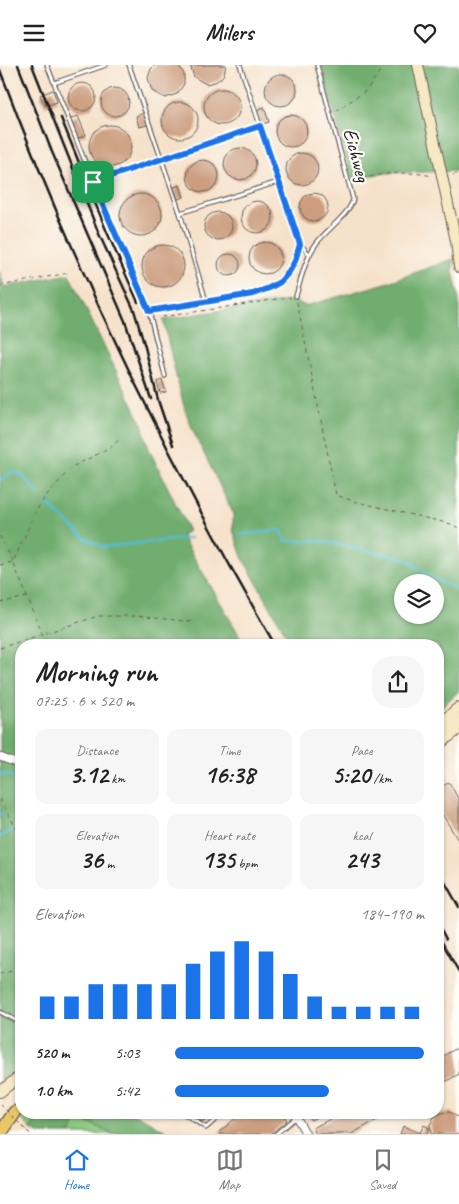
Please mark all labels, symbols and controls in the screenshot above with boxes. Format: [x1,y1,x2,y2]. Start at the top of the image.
icon: menu [20,19,48,47]
text: Milers [206,19,253,47]
icon: heart [411,19,439,47]
street label: Eichweg [337,126,376,186]
pin [72,161,114,203]
icon: arrive [79,168,107,196]
map controls [394,574,444,624]
button: layers [394,574,444,624]
text: Morning run [35,654,157,689]
button: share [372,656,424,708]
text: 07:25 · 6 × 520 m [35,691,134,711]
text: Distance [76,742,118,759]
text: Time [219,742,240,759]
text: Pace [351,742,373,759]
text: 3.12 [69,759,108,791]
text: 16:38 [204,759,255,791]
text: 5:20 [332,759,370,791]
text: km [108,770,125,787]
text: /km [370,770,392,787]
text: Elevation [76,827,119,844]
text: Heart rate [204,827,255,844]
text: kcal [353,827,371,844]
text: 36 [80,844,103,876]
text: 135 [202,844,235,876]
text: 243 [345,844,379,876]
text: m [103,855,114,872]
text: bpm [235,855,257,872]
text: Elevation [35,904,84,924]
text: 184–190 m [361,904,424,924]
text: 520 m [35,1043,69,1063]
text: 5:03 [115,1043,140,1063]
text: 1.0 km [35,1081,72,1101]
text: 5:42 [115,1081,140,1101]
tab: Home [63,1146,91,1193]
tab: Map [216,1146,244,1193]
tab: Saved [369,1146,397,1193]

